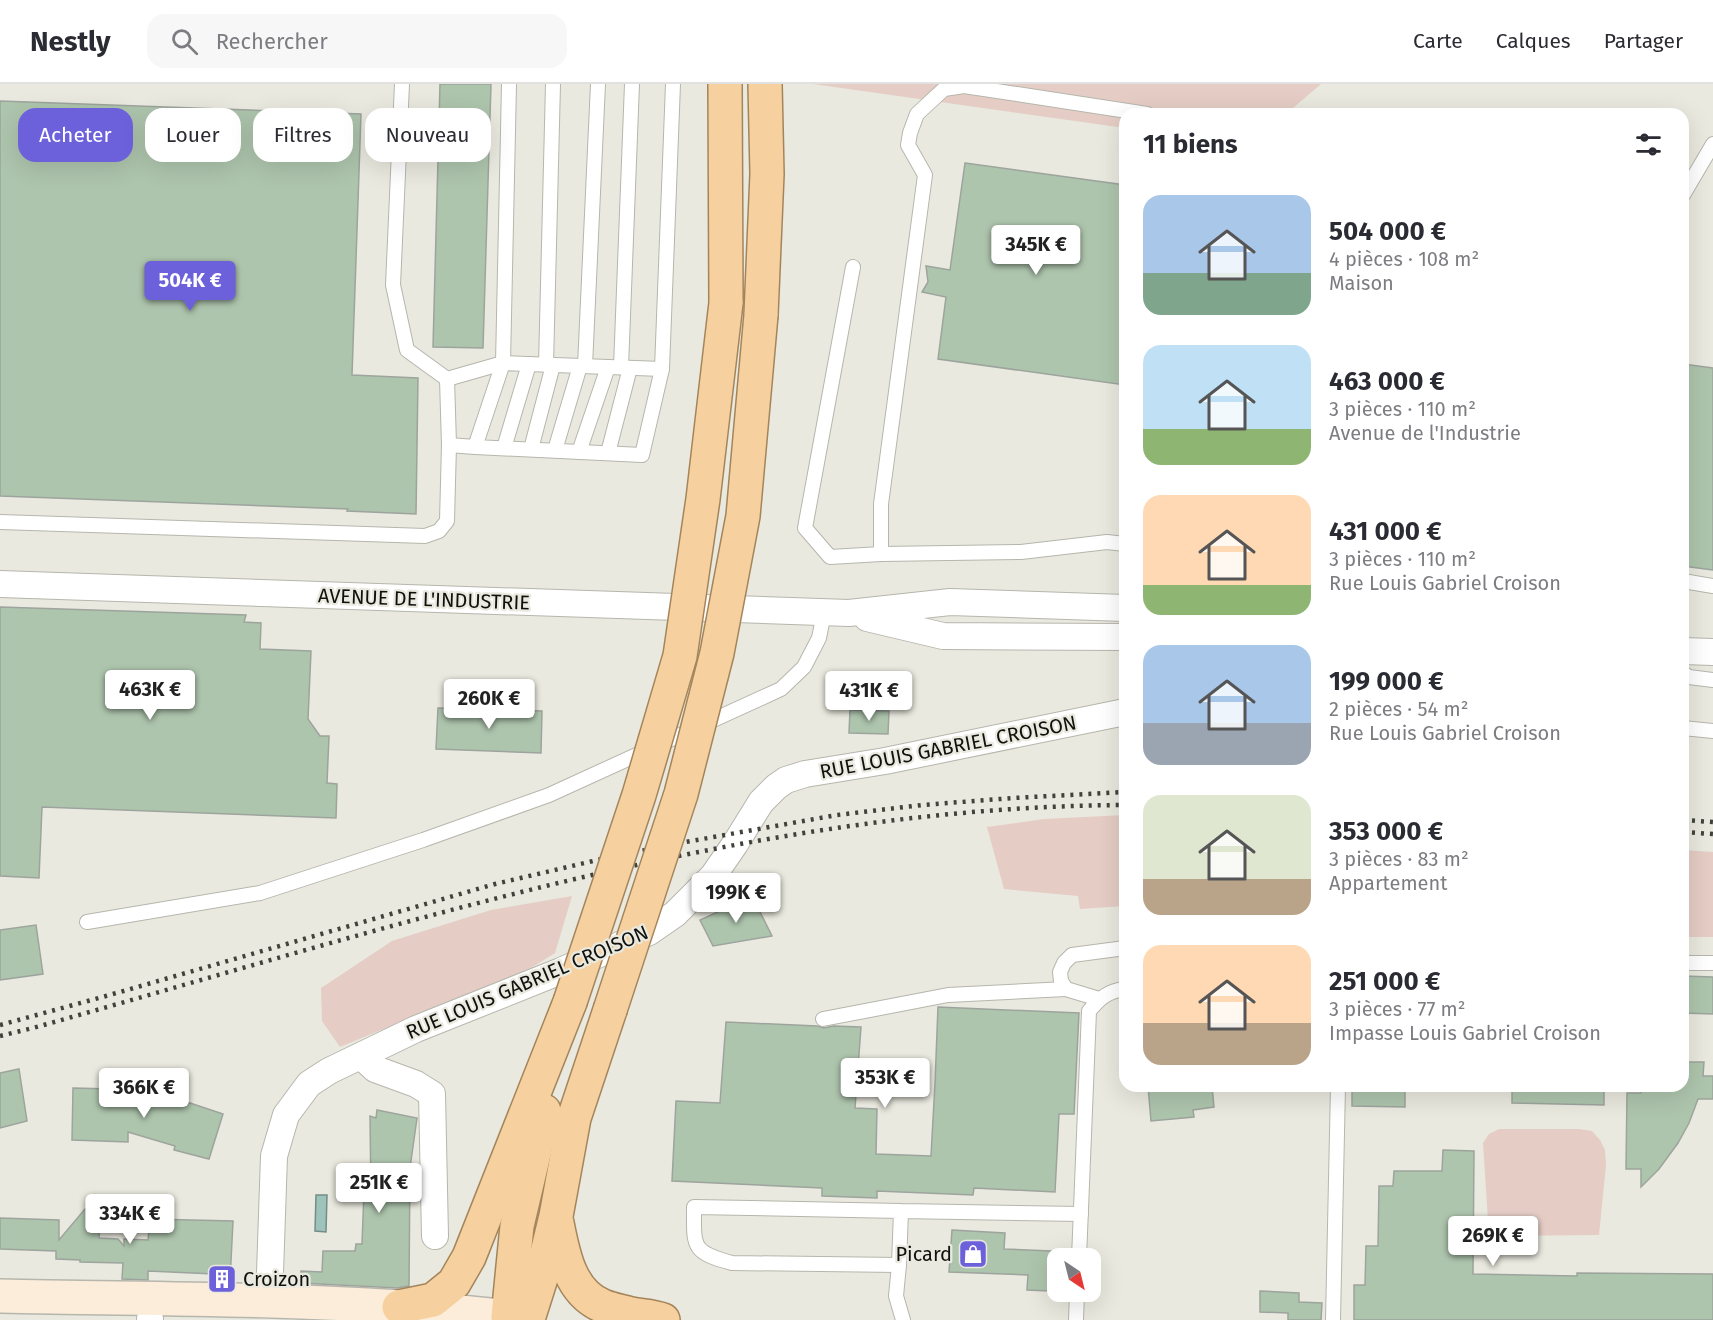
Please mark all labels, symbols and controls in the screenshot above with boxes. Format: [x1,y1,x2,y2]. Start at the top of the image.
search box [147,14,567,68]
text: Nestly [30,25,111,58]
icon: search [168,25,201,58]
text: Rechercher [216,28,328,55]
text: Carte [1413,28,1463,54]
text: Calques [1496,28,1571,54]
text: Partager [1604,28,1683,54]
chip: Acheter [18,108,133,162]
chip: Louer [145,108,241,162]
chip: Filtres [253,108,353,162]
chip: Nouveau [365,108,491,162]
icon: filters [1632,128,1665,161]
text: 11 biens [1143,129,1238,160]
text: 504 000 € [1329,216,1446,247]
icon: home [1191,219,1263,291]
pin: 345K € [987,225,1085,276]
text: 345K € [1005,232,1067,256]
text: 4 pièces · 108 m² [1329,247,1479,271]
pin: 504K € [141,261,239,312]
text: 504K € [159,268,221,292]
text: Maison [1329,271,1394,295]
text: 463 000 € [1329,366,1445,397]
icon: home [1191,369,1263,441]
text: 3 pièces · 110 m² [1329,397,1476,421]
text: Avenue de l'Industrie [1329,421,1521,445]
text: 431 000 € [1329,516,1442,547]
icon: home [1191,519,1263,591]
text: 3 pièces · 110 m² [1329,547,1476,571]
text: Rue Louis Gabriel Croison [1329,571,1561,595]
street label: AVENUE DE L'INDUSTRIE [318,583,530,615]
text: 199 000 € [1329,666,1444,697]
icon: home [1191,669,1263,741]
pin: 463K € [101,670,199,721]
pin: 431K € [820,671,918,722]
text: 463K € [119,677,181,701]
text: 431K € [839,678,899,702]
pin: 260K € [440,679,538,730]
text: 260K € [458,686,520,710]
text: 2 pièces · 54 m² [1329,697,1468,721]
street label: RUE LOUIS GABRIEL CROISON [818,710,1078,784]
text: Rue Louis Gabriel Croison [1329,721,1561,745]
text: 353 000 € [1329,816,1443,847]
icon: home [1191,819,1263,891]
text: 3 pièces · 83 m² [1329,847,1469,871]
text: Appartement [1329,871,1447,895]
pin: 199K € [687,873,785,924]
text: 199K € [706,880,766,904]
street label: RUE LOUIS GABRIEL CROISON [402,920,652,1044]
text: 251 000 € [1329,966,1440,997]
icon: home [1191,969,1263,1041]
text: 3 pièces · 77 m² [1329,997,1466,1021]
text: Impasse Louis Gabriel Croison [1329,1021,1601,1045]
pin: 353K € [836,1058,934,1109]
text: 353K € [855,1065,915,1089]
pin: 366K € [95,1068,193,1119]
text: 366K € [113,1075,175,1099]
pin: 251K € [330,1163,428,1214]
text: 251K € [350,1170,408,1194]
pin: 334K € [81,1194,179,1245]
text: 334K € [99,1201,161,1225]
pin: 269K € [1444,1216,1542,1267]
text: 269K € [1462,1223,1524,1247]
shop icon: Picard [957,1238,989,1270]
place label: Picard [895,1242,952,1266]
north arrow [1047,1248,1101,1302]
map controls [1047,1248,1101,1302]
building icon: Croizon [206,1263,238,1295]
place label: Croizon [243,1267,310,1291]

